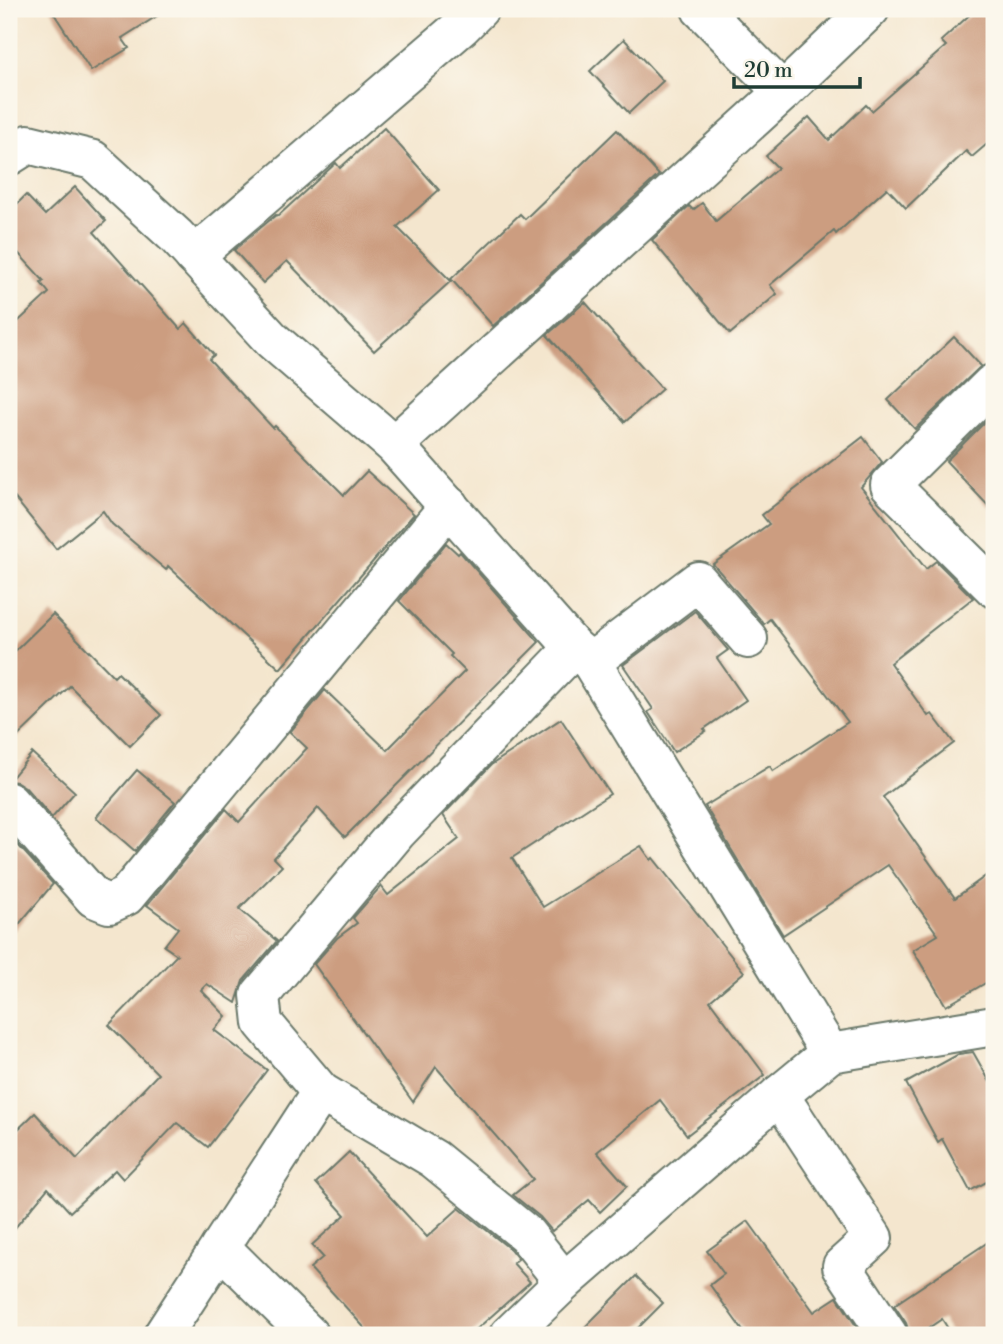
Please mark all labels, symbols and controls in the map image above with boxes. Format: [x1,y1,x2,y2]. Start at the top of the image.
scale bar [734,46,860,90]
text: 20 m [744,58,793,84]

